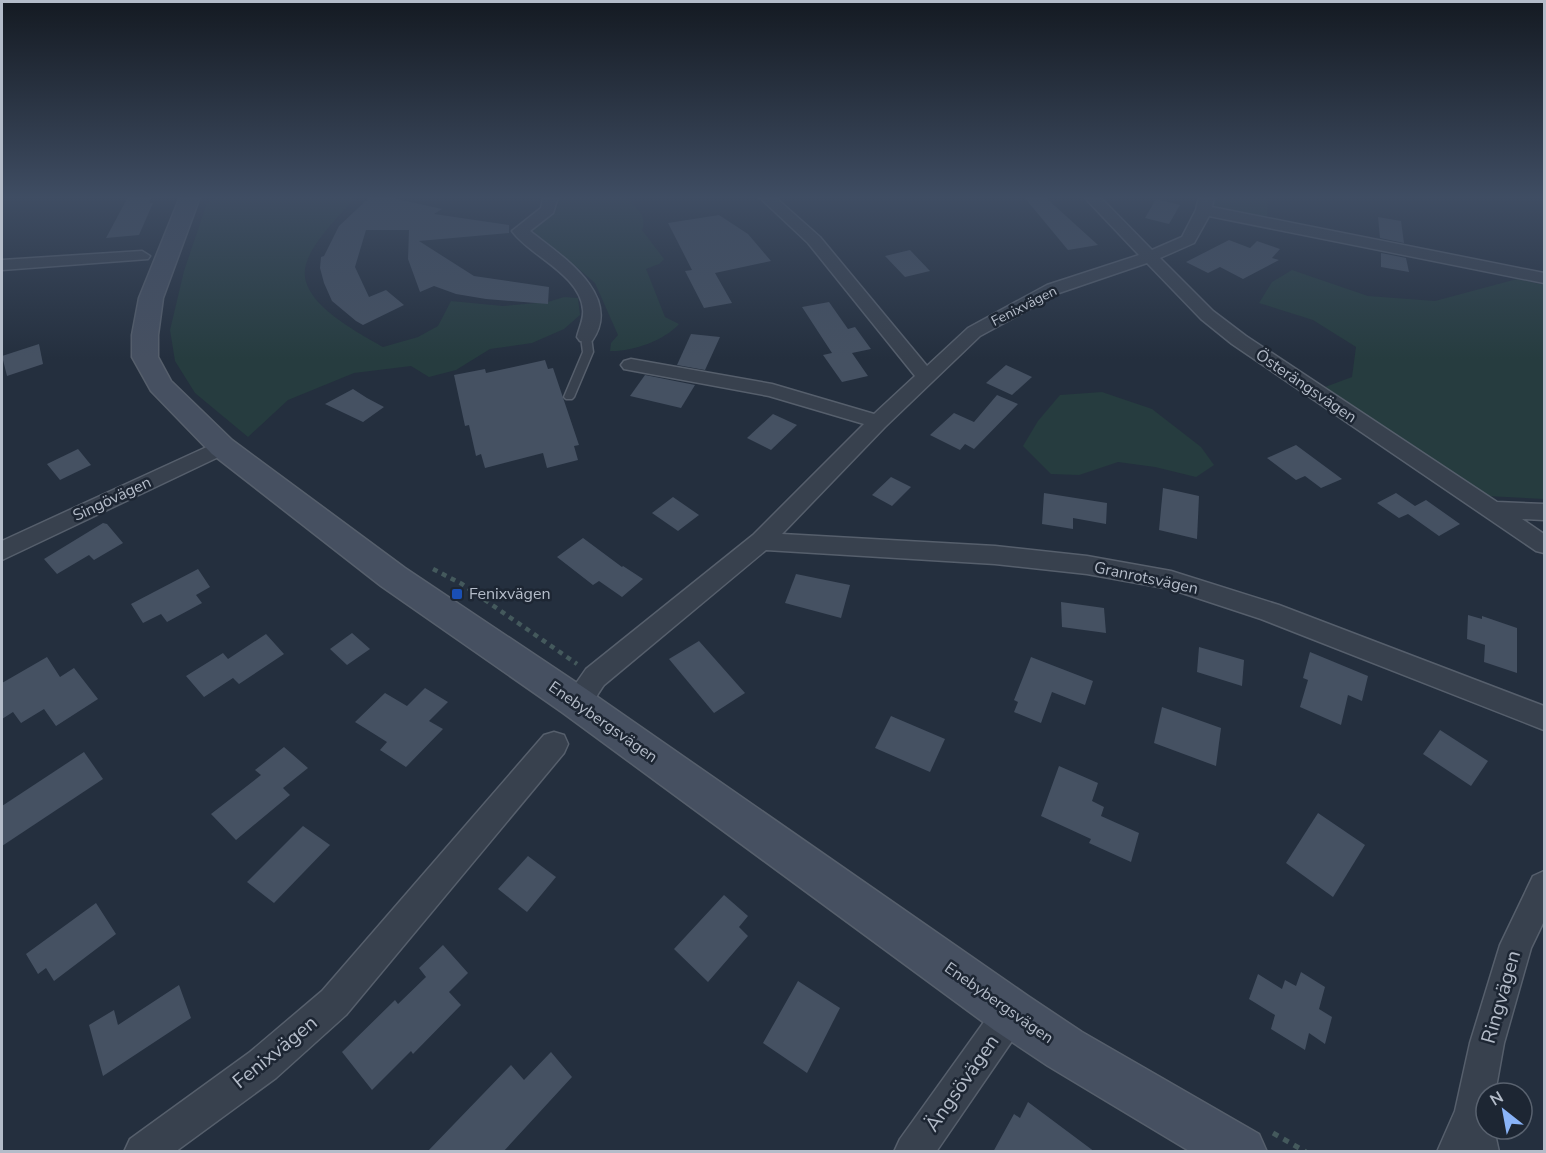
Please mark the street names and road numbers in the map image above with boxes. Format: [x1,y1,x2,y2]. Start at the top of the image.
street label: Fenixvägen [988,281,1060,331]
street label: Österängsvägen [1251,344,1361,428]
street label: Singövägen [69,471,155,527]
street label: Granrotsvägen [1092,556,1200,600]
street label: Enebybergsvägen [544,676,662,768]
street label: Ringvägen [1475,947,1527,1047]
street label: Enebybergsvägen [940,957,1058,1049]
street label: Fenixvägen [227,1009,323,1095]
street label: Ängsövägen [919,1029,1005,1137]

